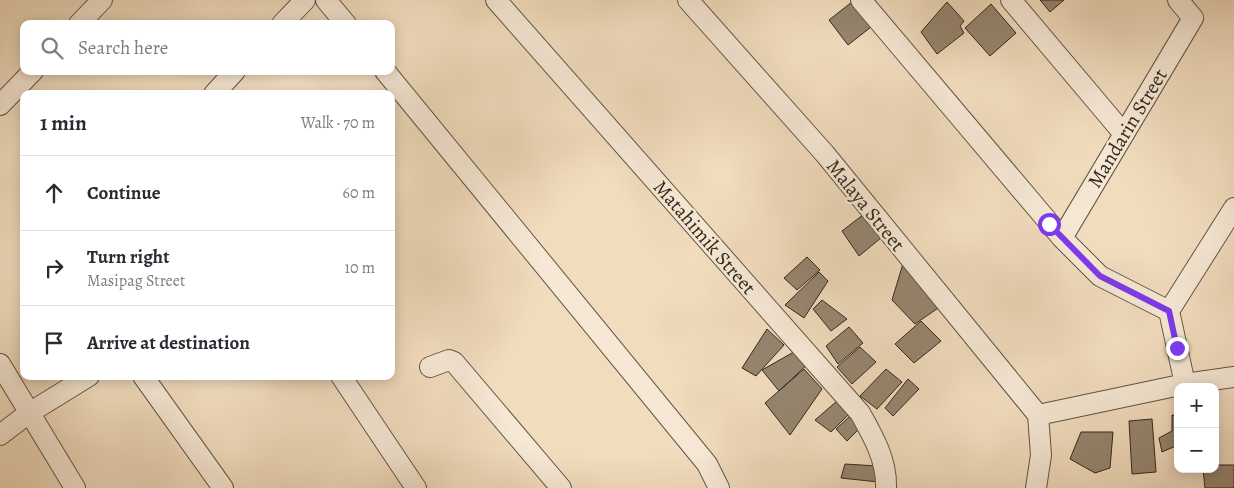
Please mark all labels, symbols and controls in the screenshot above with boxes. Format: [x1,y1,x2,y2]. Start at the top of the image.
search box [20,20,395,75]
icon: search [38,34,66,62]
text: Search here [78,35,168,61]
street label: Mandarin Street [1081,63,1174,193]
text: 1 min [40,109,87,137]
text: Walk · 70 m [301,112,375,134]
street label: Malaya Street [820,154,911,257]
street label: Matahimik Street [647,174,762,301]
icon: ahead [40,179,68,207]
text: Continue [87,180,161,206]
text: 60 m [343,182,375,204]
route start [1038,213,1061,236]
text: Turn right [87,244,169,270]
icon: right [40,254,68,282]
text: 10 m [345,257,375,279]
text: Masipag Street [87,270,185,292]
icon: arrive [40,329,68,357]
text: Arrive at destination [87,330,250,356]
route end [1166,337,1189,360]
map controls [1174,383,1219,473]
button: + [1174,383,1219,428]
button: − [1174,428,1219,473]

